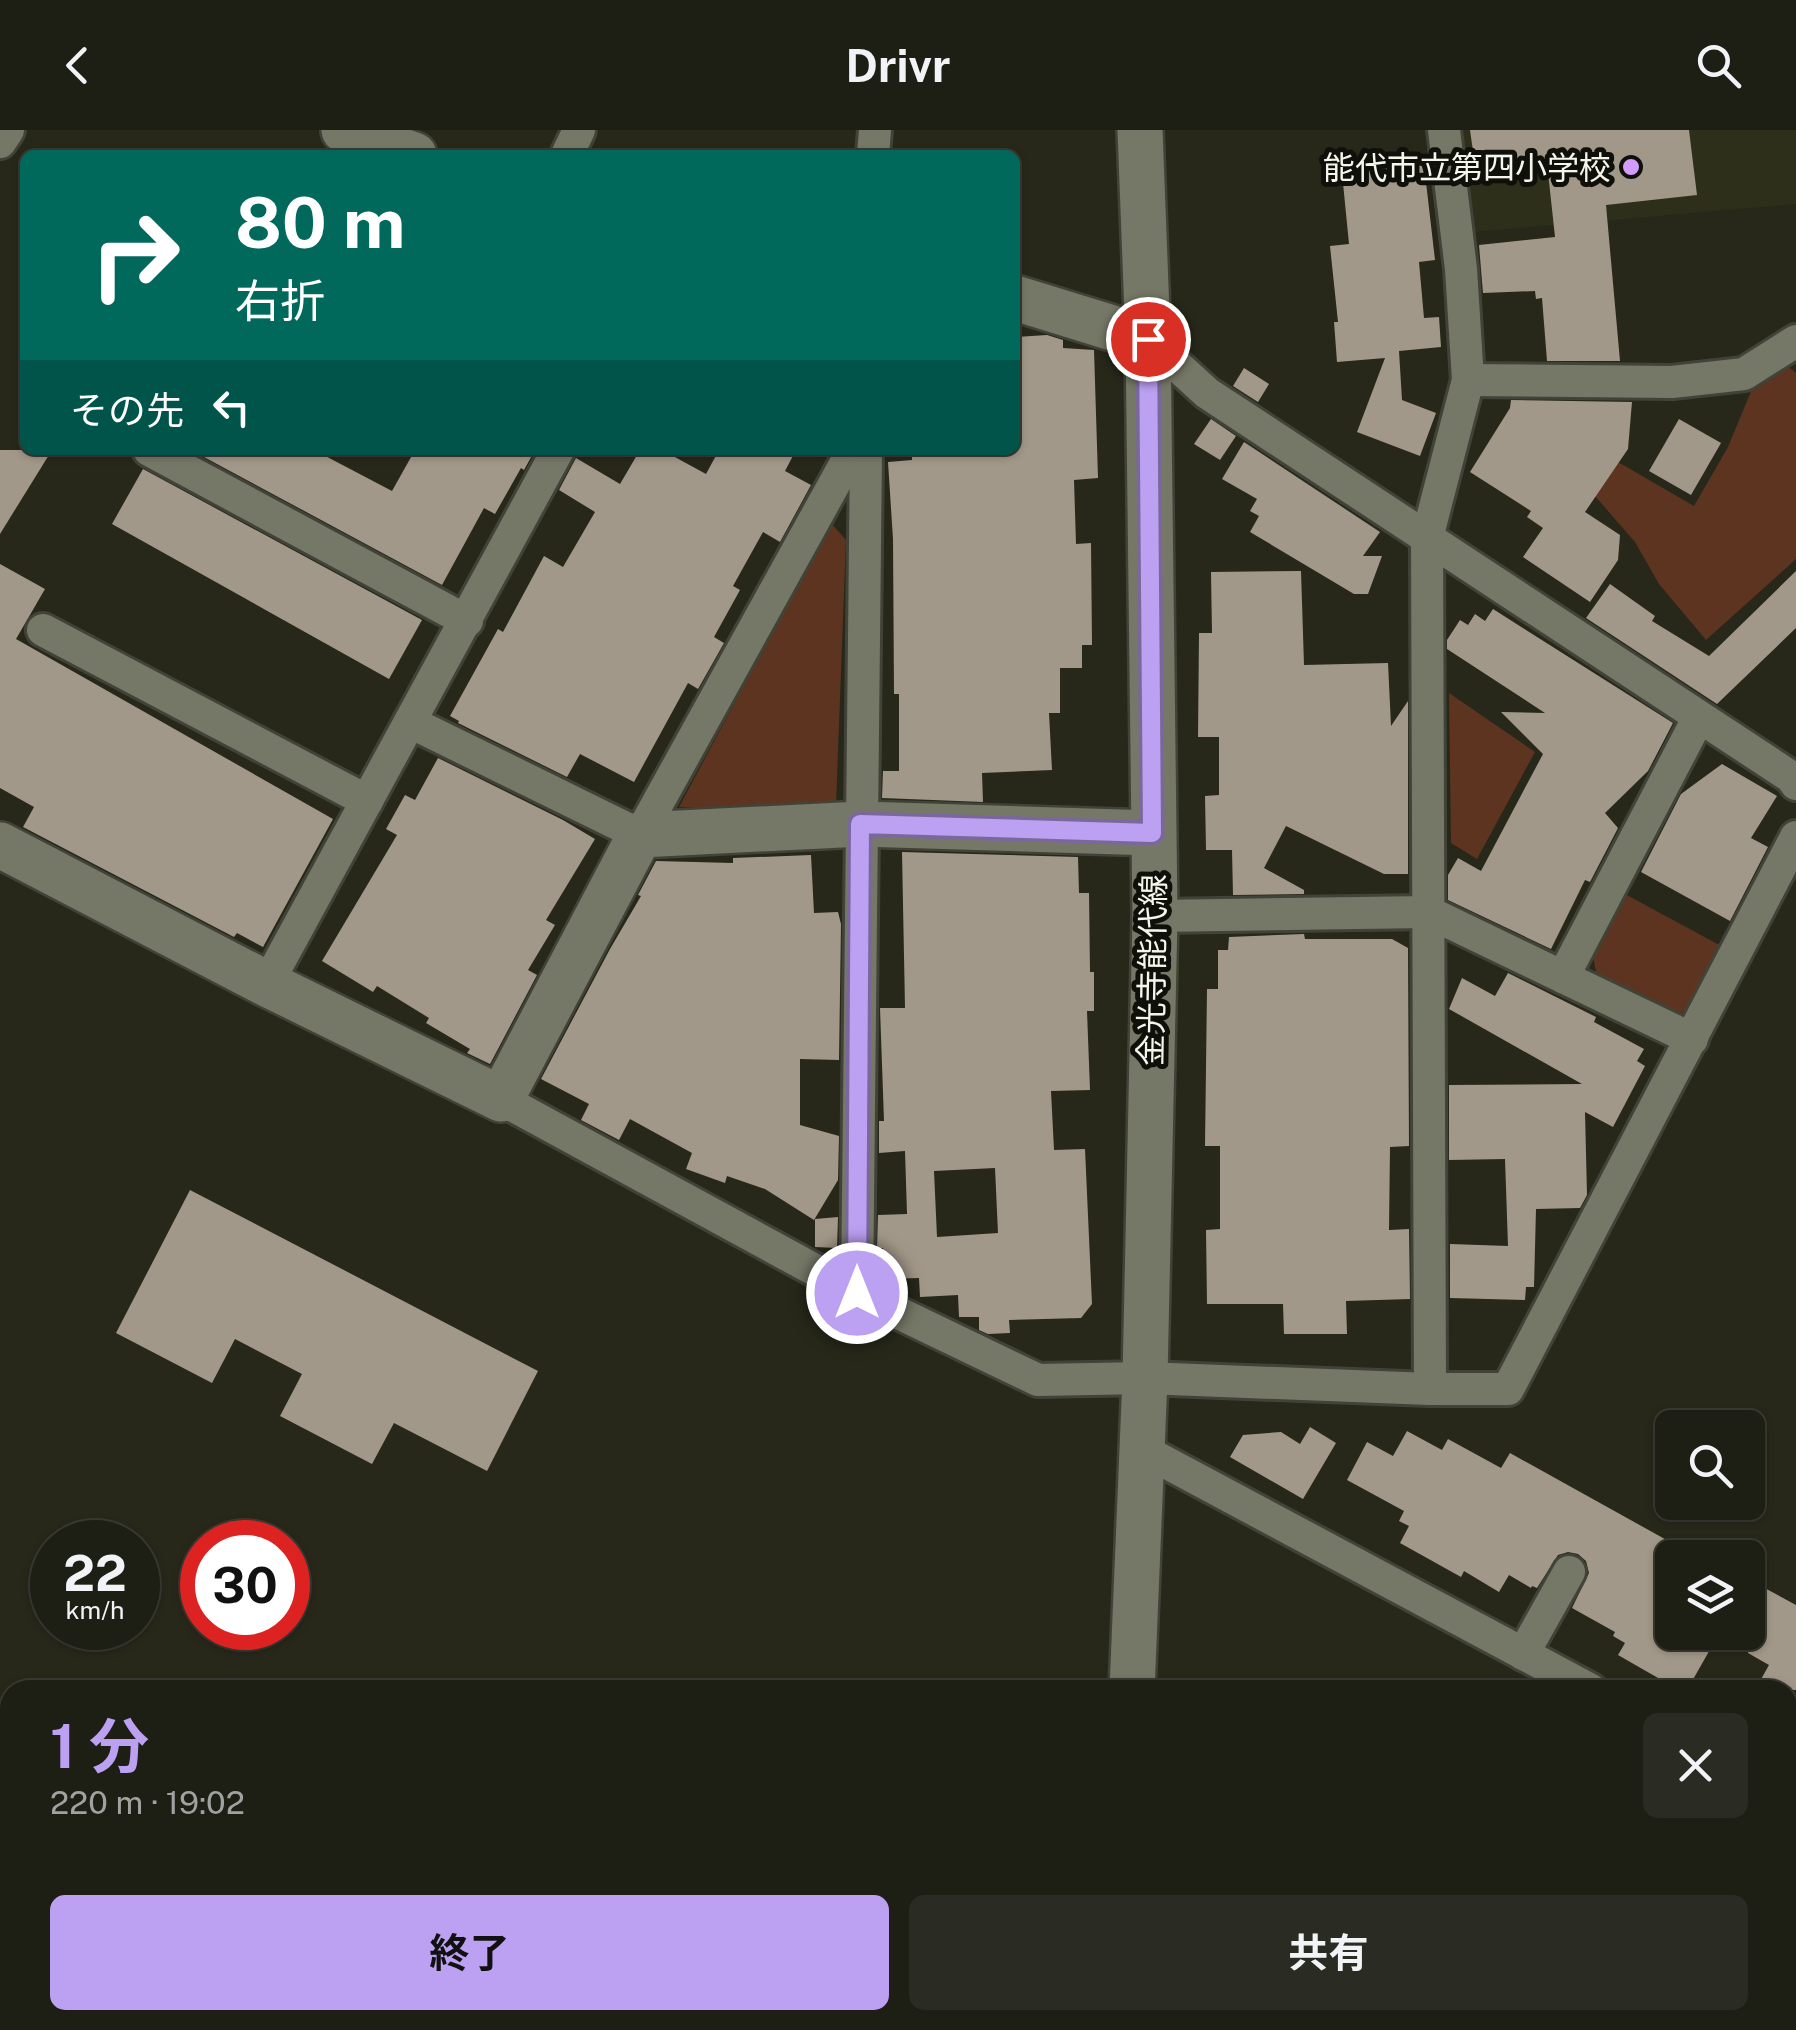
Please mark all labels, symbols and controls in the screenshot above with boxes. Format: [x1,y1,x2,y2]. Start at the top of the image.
icon: back [50,38,105,93]
icon: search [1691,38,1746,93]
text: Drivr [846,39,950,92]
place label: 能代市立第四小学校 [1323,149,1611,186]
marker: 能代市立第四小学校 [1620,156,1642,178]
text: 80 m [235,181,405,264]
icon: right [70,190,200,320]
text: 右折 [235,274,325,327]
pin [1106,297,1191,382]
icon: arrive [1121,312,1176,367]
icon: left [204,380,259,435]
text: その先 [70,388,184,433]
street label: 金光寺能代線 [1132,874,1172,1066]
position arrow [805,1241,909,1345]
map controls [1655,1410,1765,1650]
button: search [1655,1410,1765,1520]
speed limit sign: 30 [180,1520,310,1650]
button: layers [1655,1540,1765,1650]
text: 22 [63,1543,127,1602]
text: km/h [66,1595,124,1625]
text: 1 分 [50,1711,149,1782]
button: close [1643,1713,1748,1818]
text: 220 m · 19:02 [50,1784,245,1821]
button: 終了 [50,1895,889,2010]
button: 共有 [909,1895,1748,2010]

